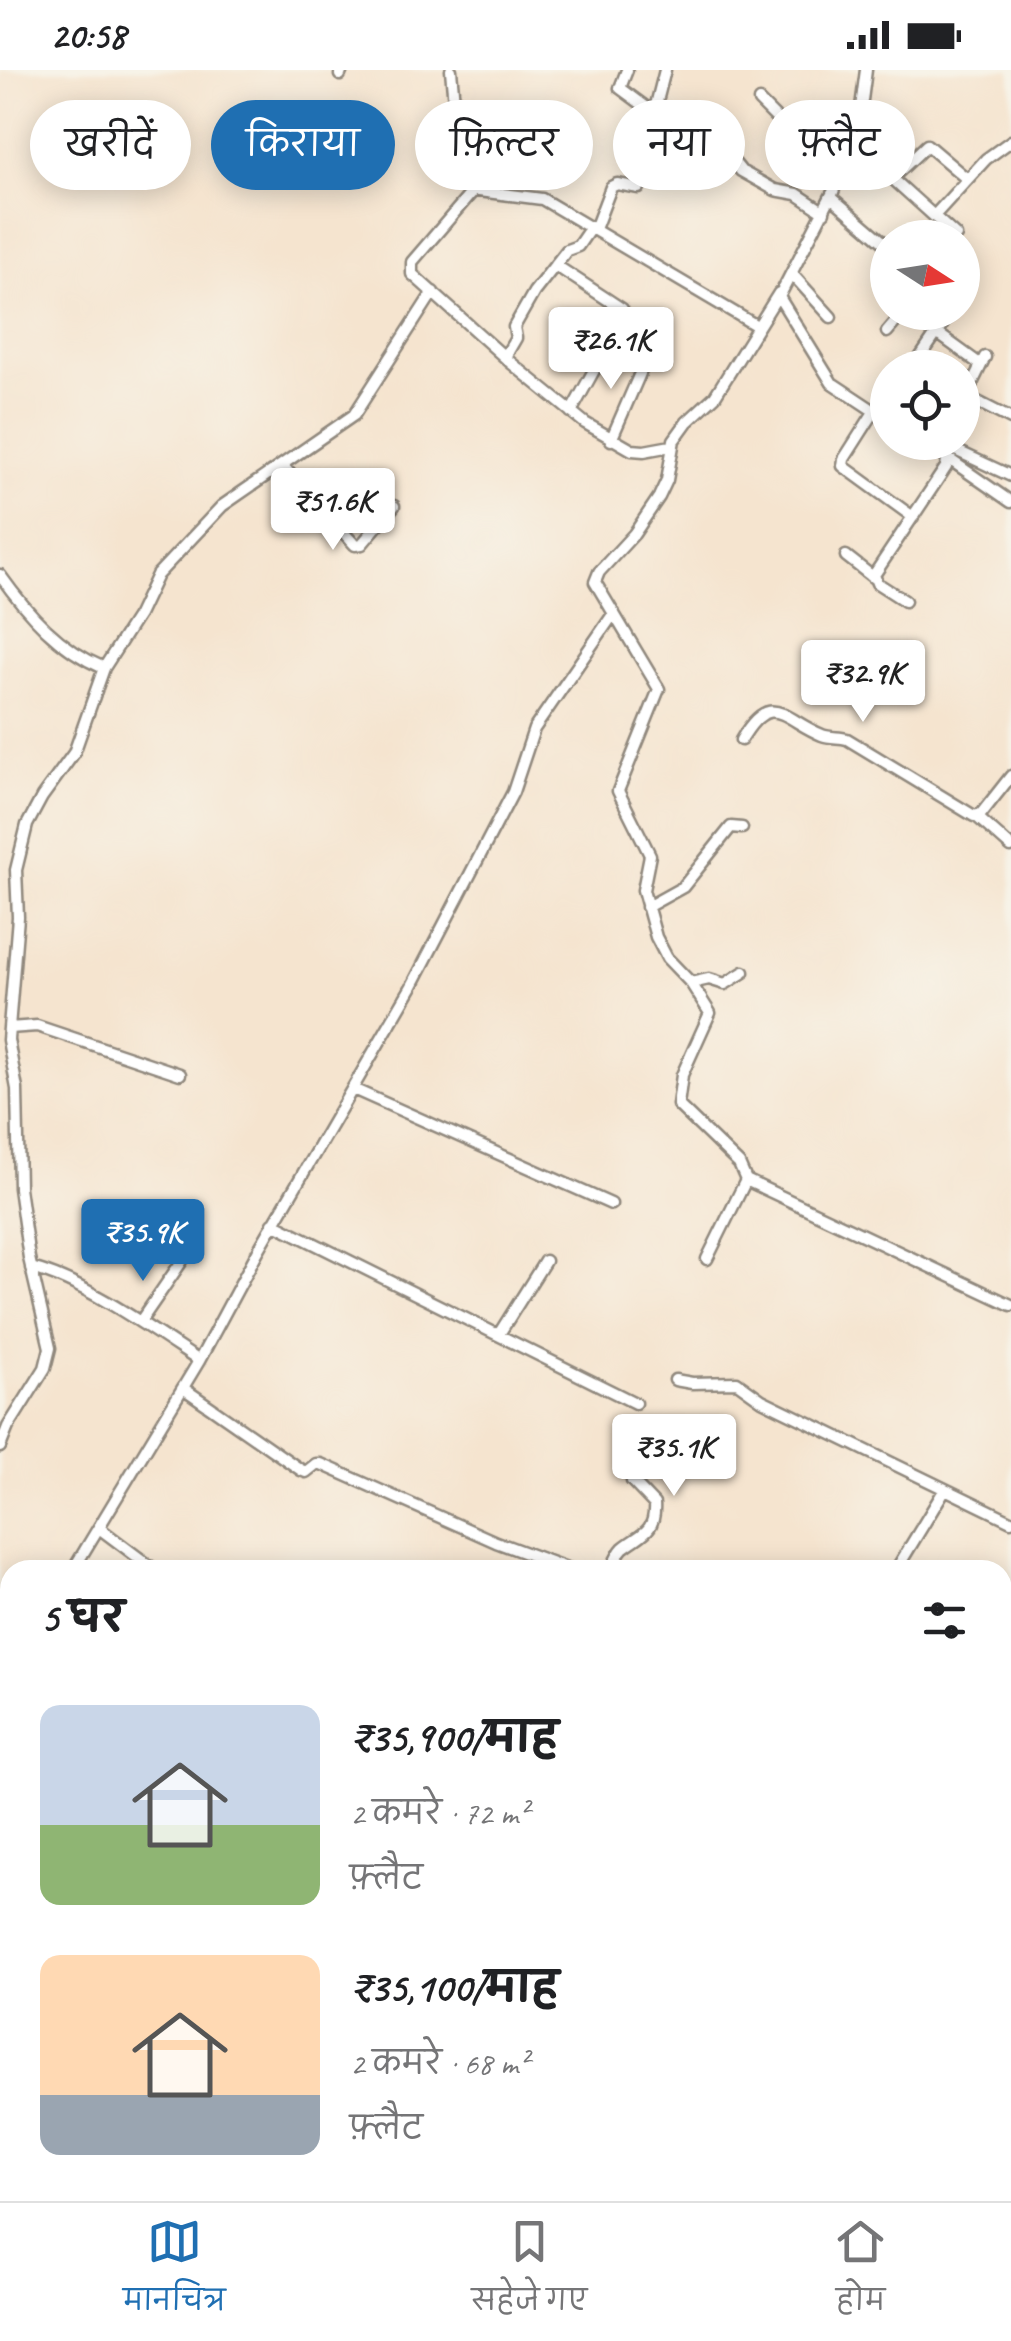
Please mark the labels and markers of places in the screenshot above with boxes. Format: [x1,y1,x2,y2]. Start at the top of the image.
pin: ₹26.1K [530,307,692,392]
pin: ₹51.6K [252,468,414,553]
pin: ₹32.9K [782,640,944,725]
pin: ₹35.9K [62,1199,224,1284]
pin: ₹35.1K [593,1414,755,1499]

